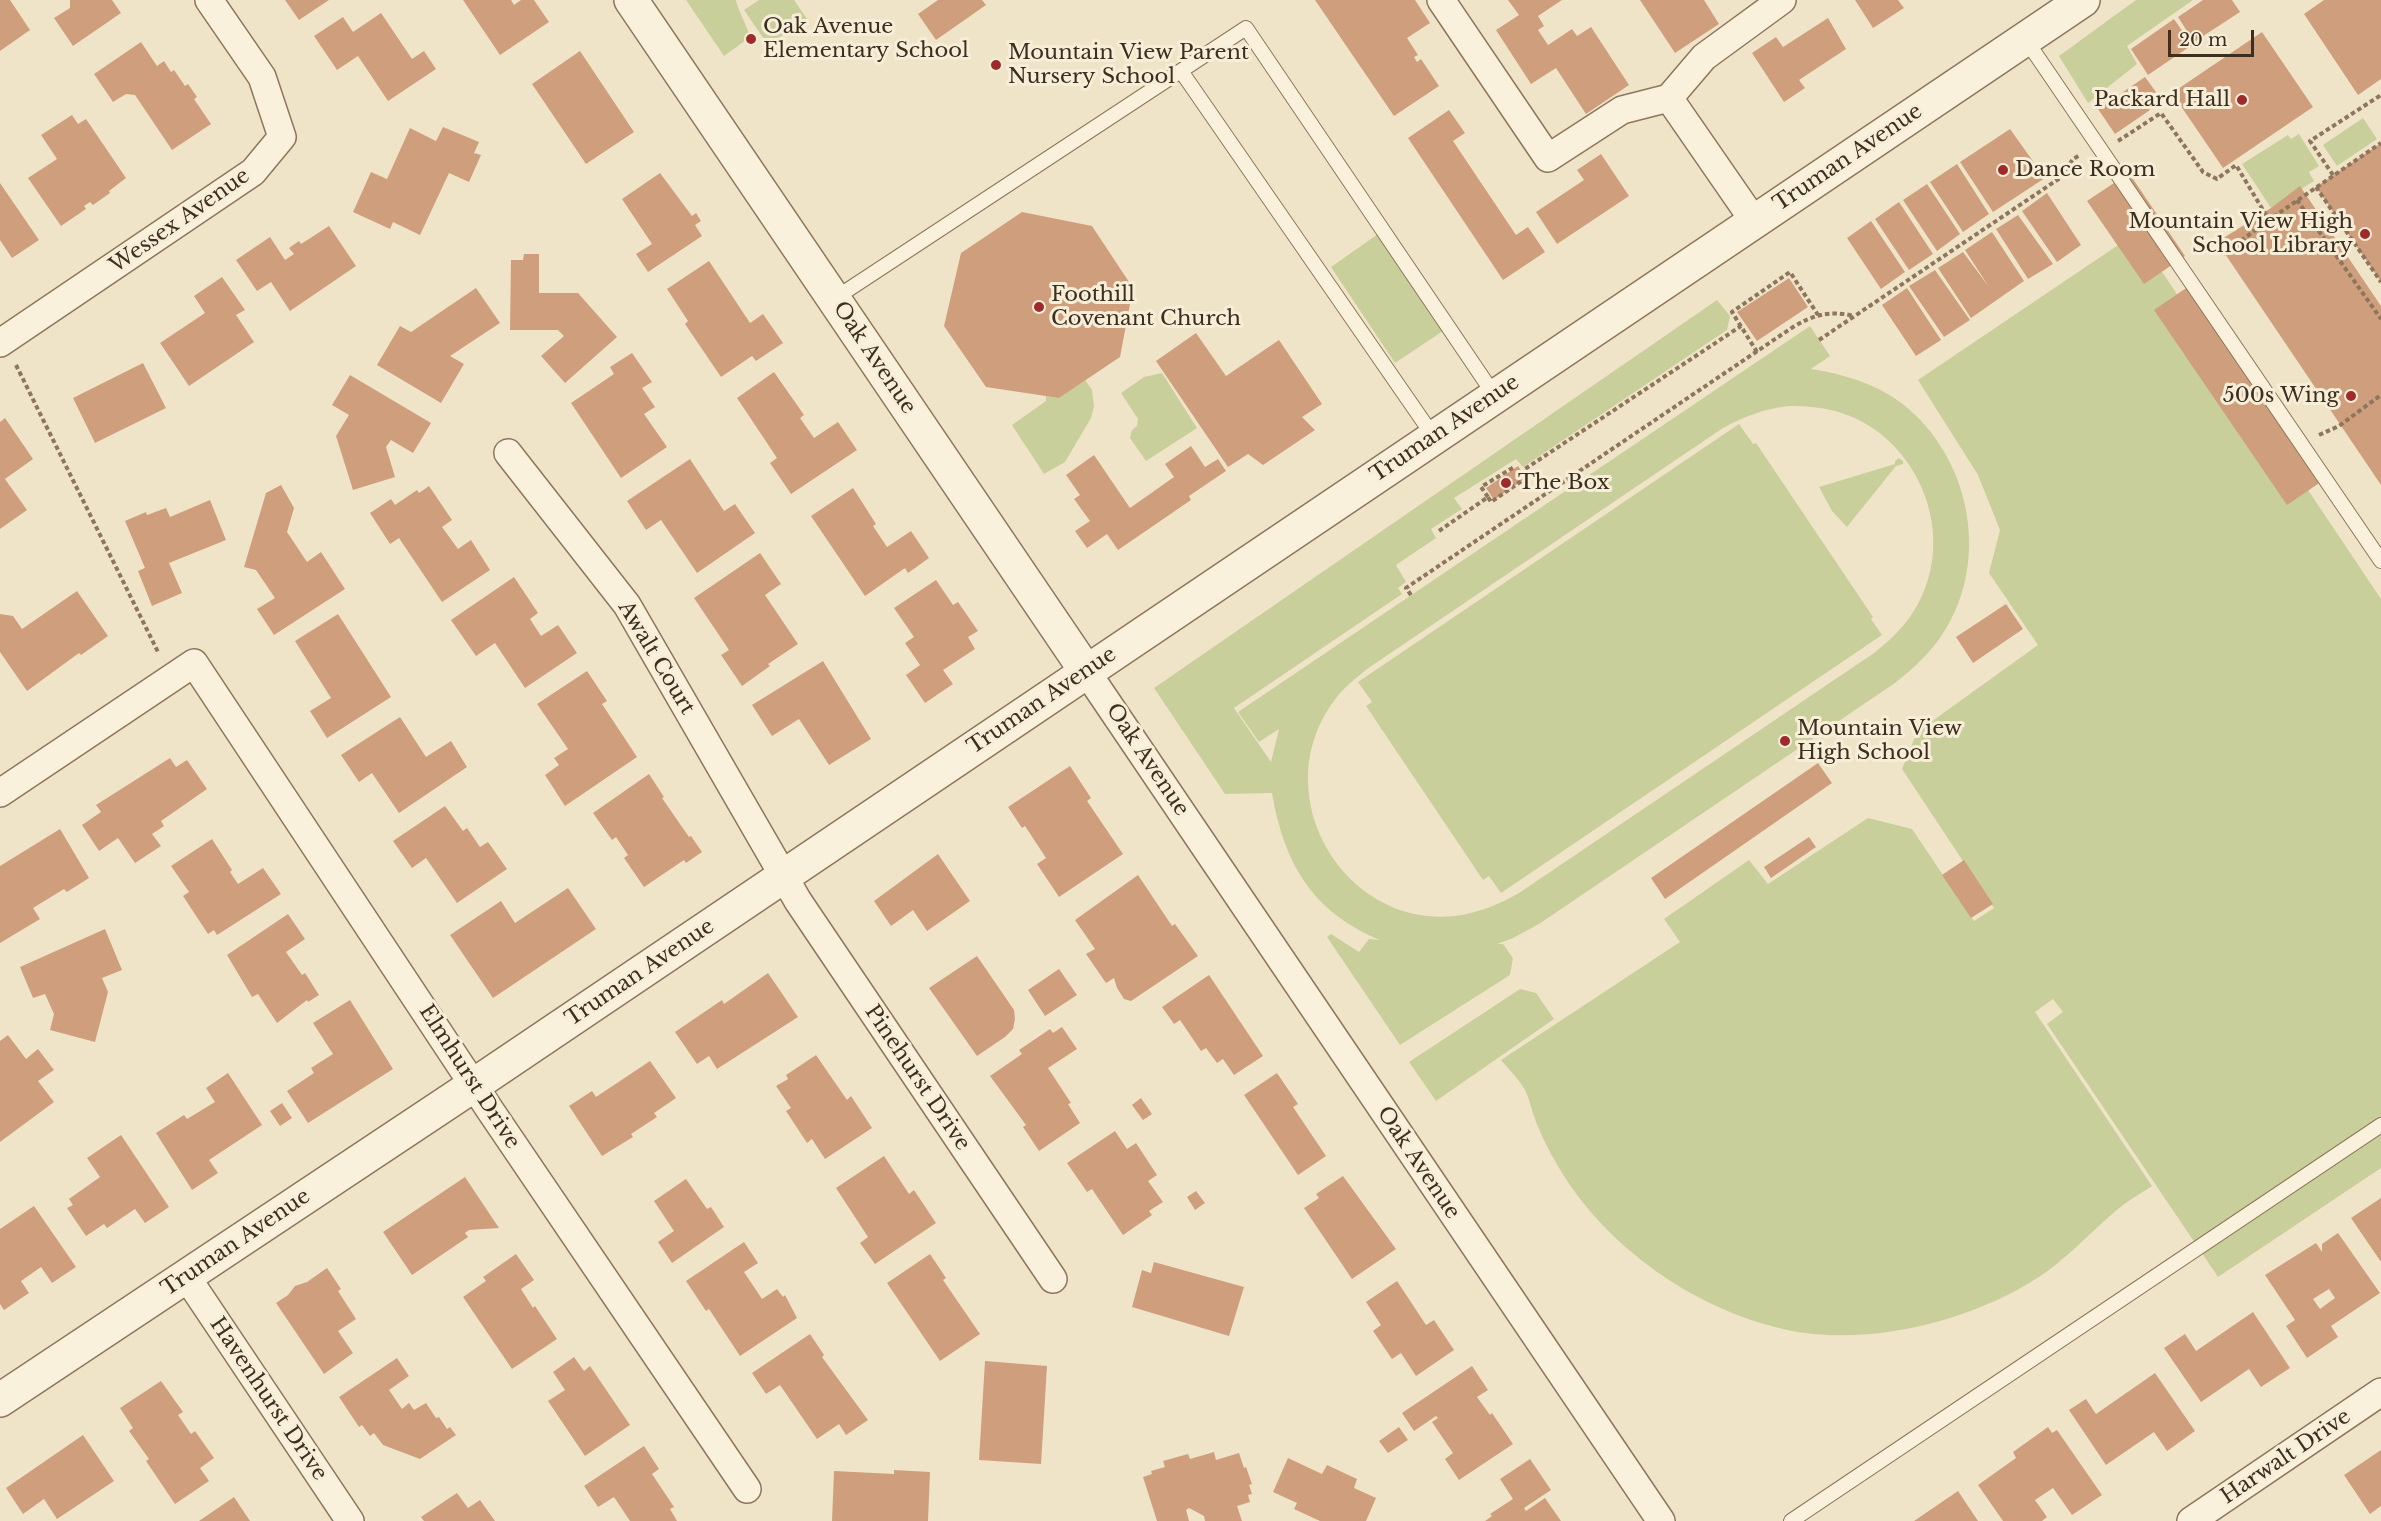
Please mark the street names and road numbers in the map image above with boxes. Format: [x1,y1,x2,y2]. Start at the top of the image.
street label: Truman Avenue [1769,99,1927,217]
street label: Wessex Avenue [105,163,255,279]
street label: Oak Avenue [827,297,921,419]
street label: Truman Avenue [1366,370,1524,488]
street label: Awalt Court [612,597,700,719]
street label: Truman Avenue [963,642,1121,760]
street label: Oak Avenue [1100,699,1194,821]
street label: Truman Avenue [561,914,719,1032]
street label: Elmhurst Drive [413,1000,525,1154]
street label: Pinehurst Drive [859,1000,975,1156]
street label: Oak Avenue [1371,1102,1465,1224]
street label: Truman Avenue [157,1184,315,1302]
street label: Havenhurst Drive [204,1313,332,1485]
street label: Harwalt Drive [2216,1404,2356,1510]

